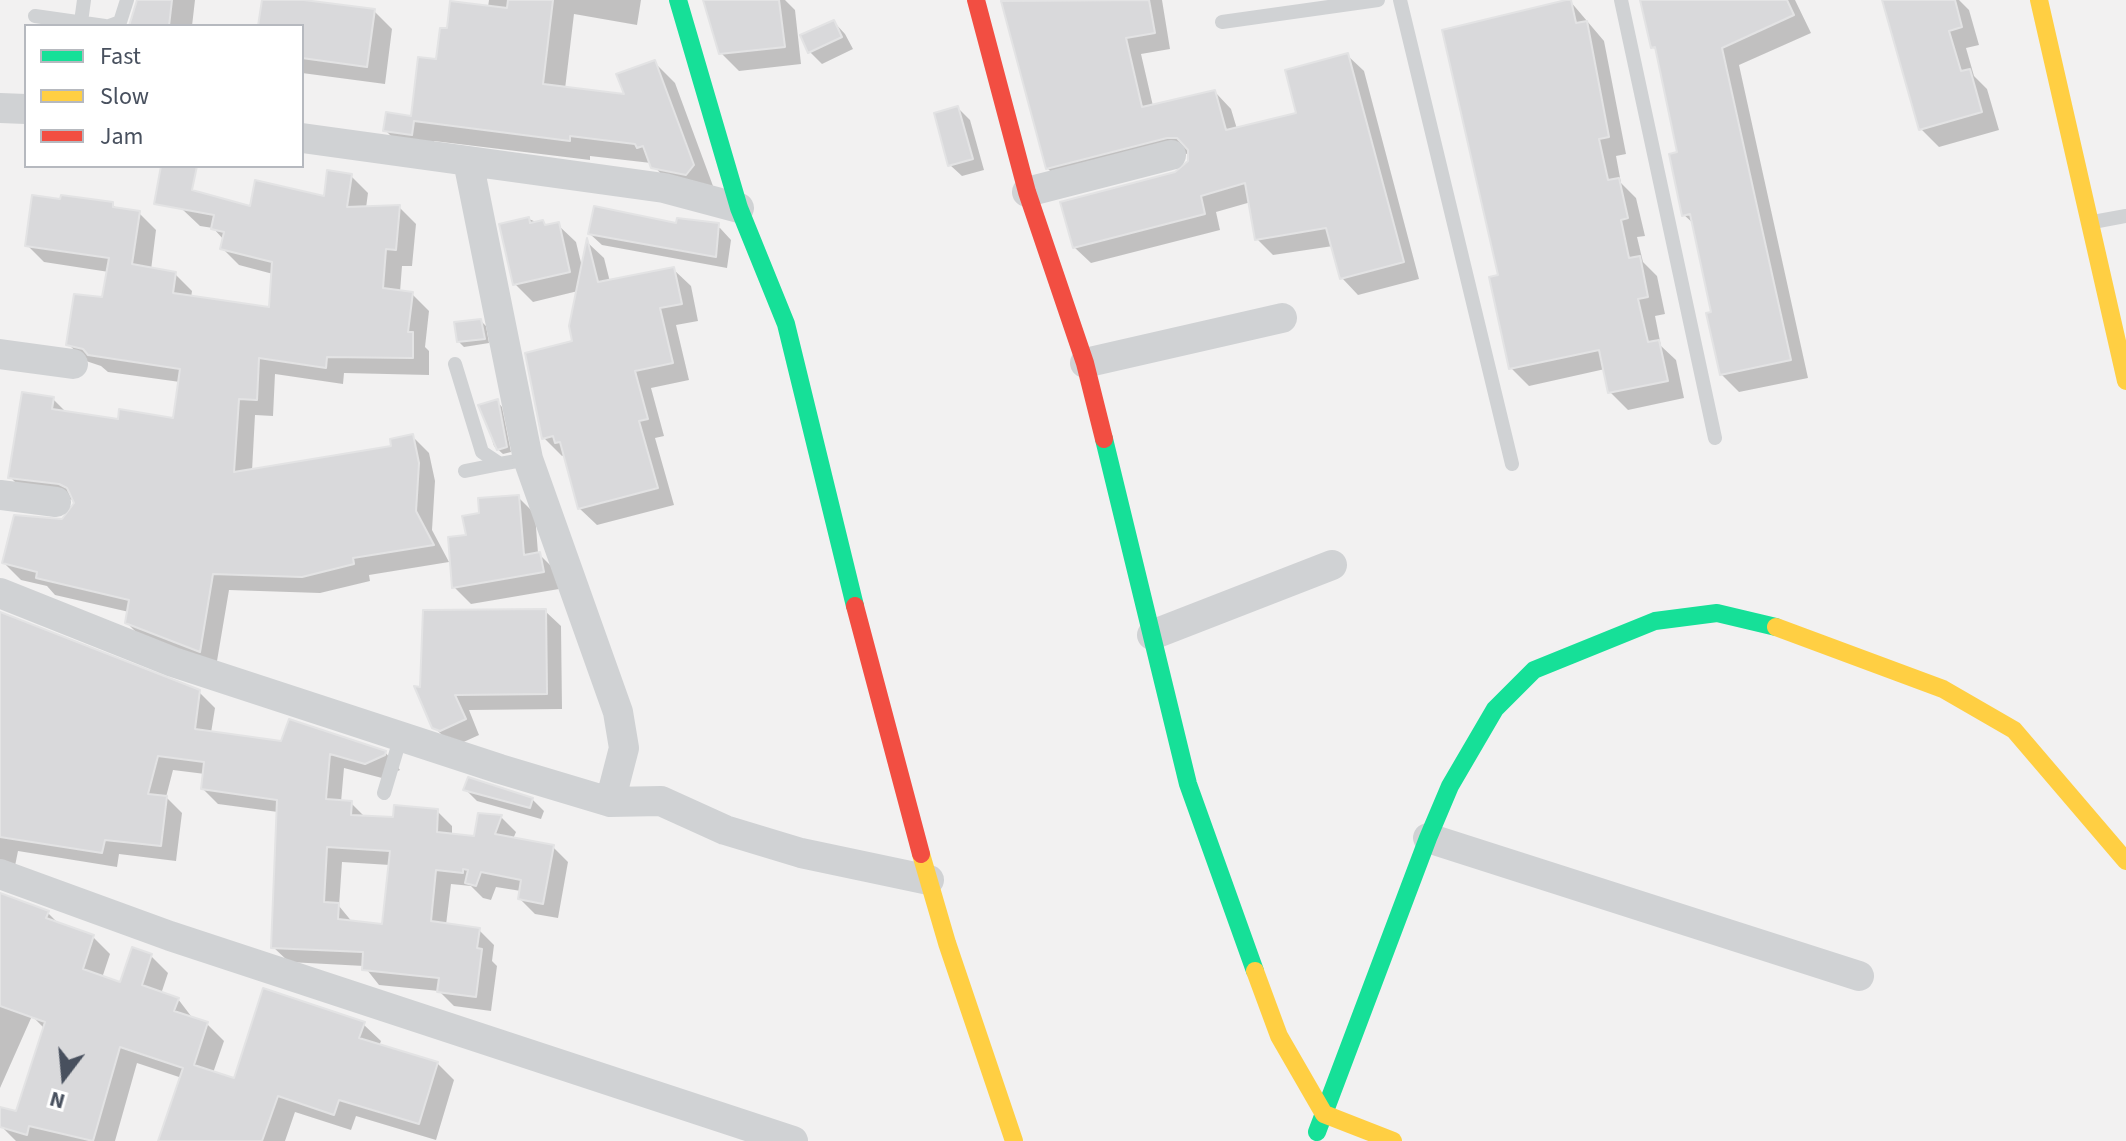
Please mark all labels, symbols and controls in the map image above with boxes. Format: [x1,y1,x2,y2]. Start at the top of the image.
legend [24,24,304,168]
text: Fast [100,39,141,74]
text: Slow [100,79,149,114]
text: Jam [100,119,144,154]
north arrow [24,1037,104,1117]
text: N [46,1083,69,1117]

